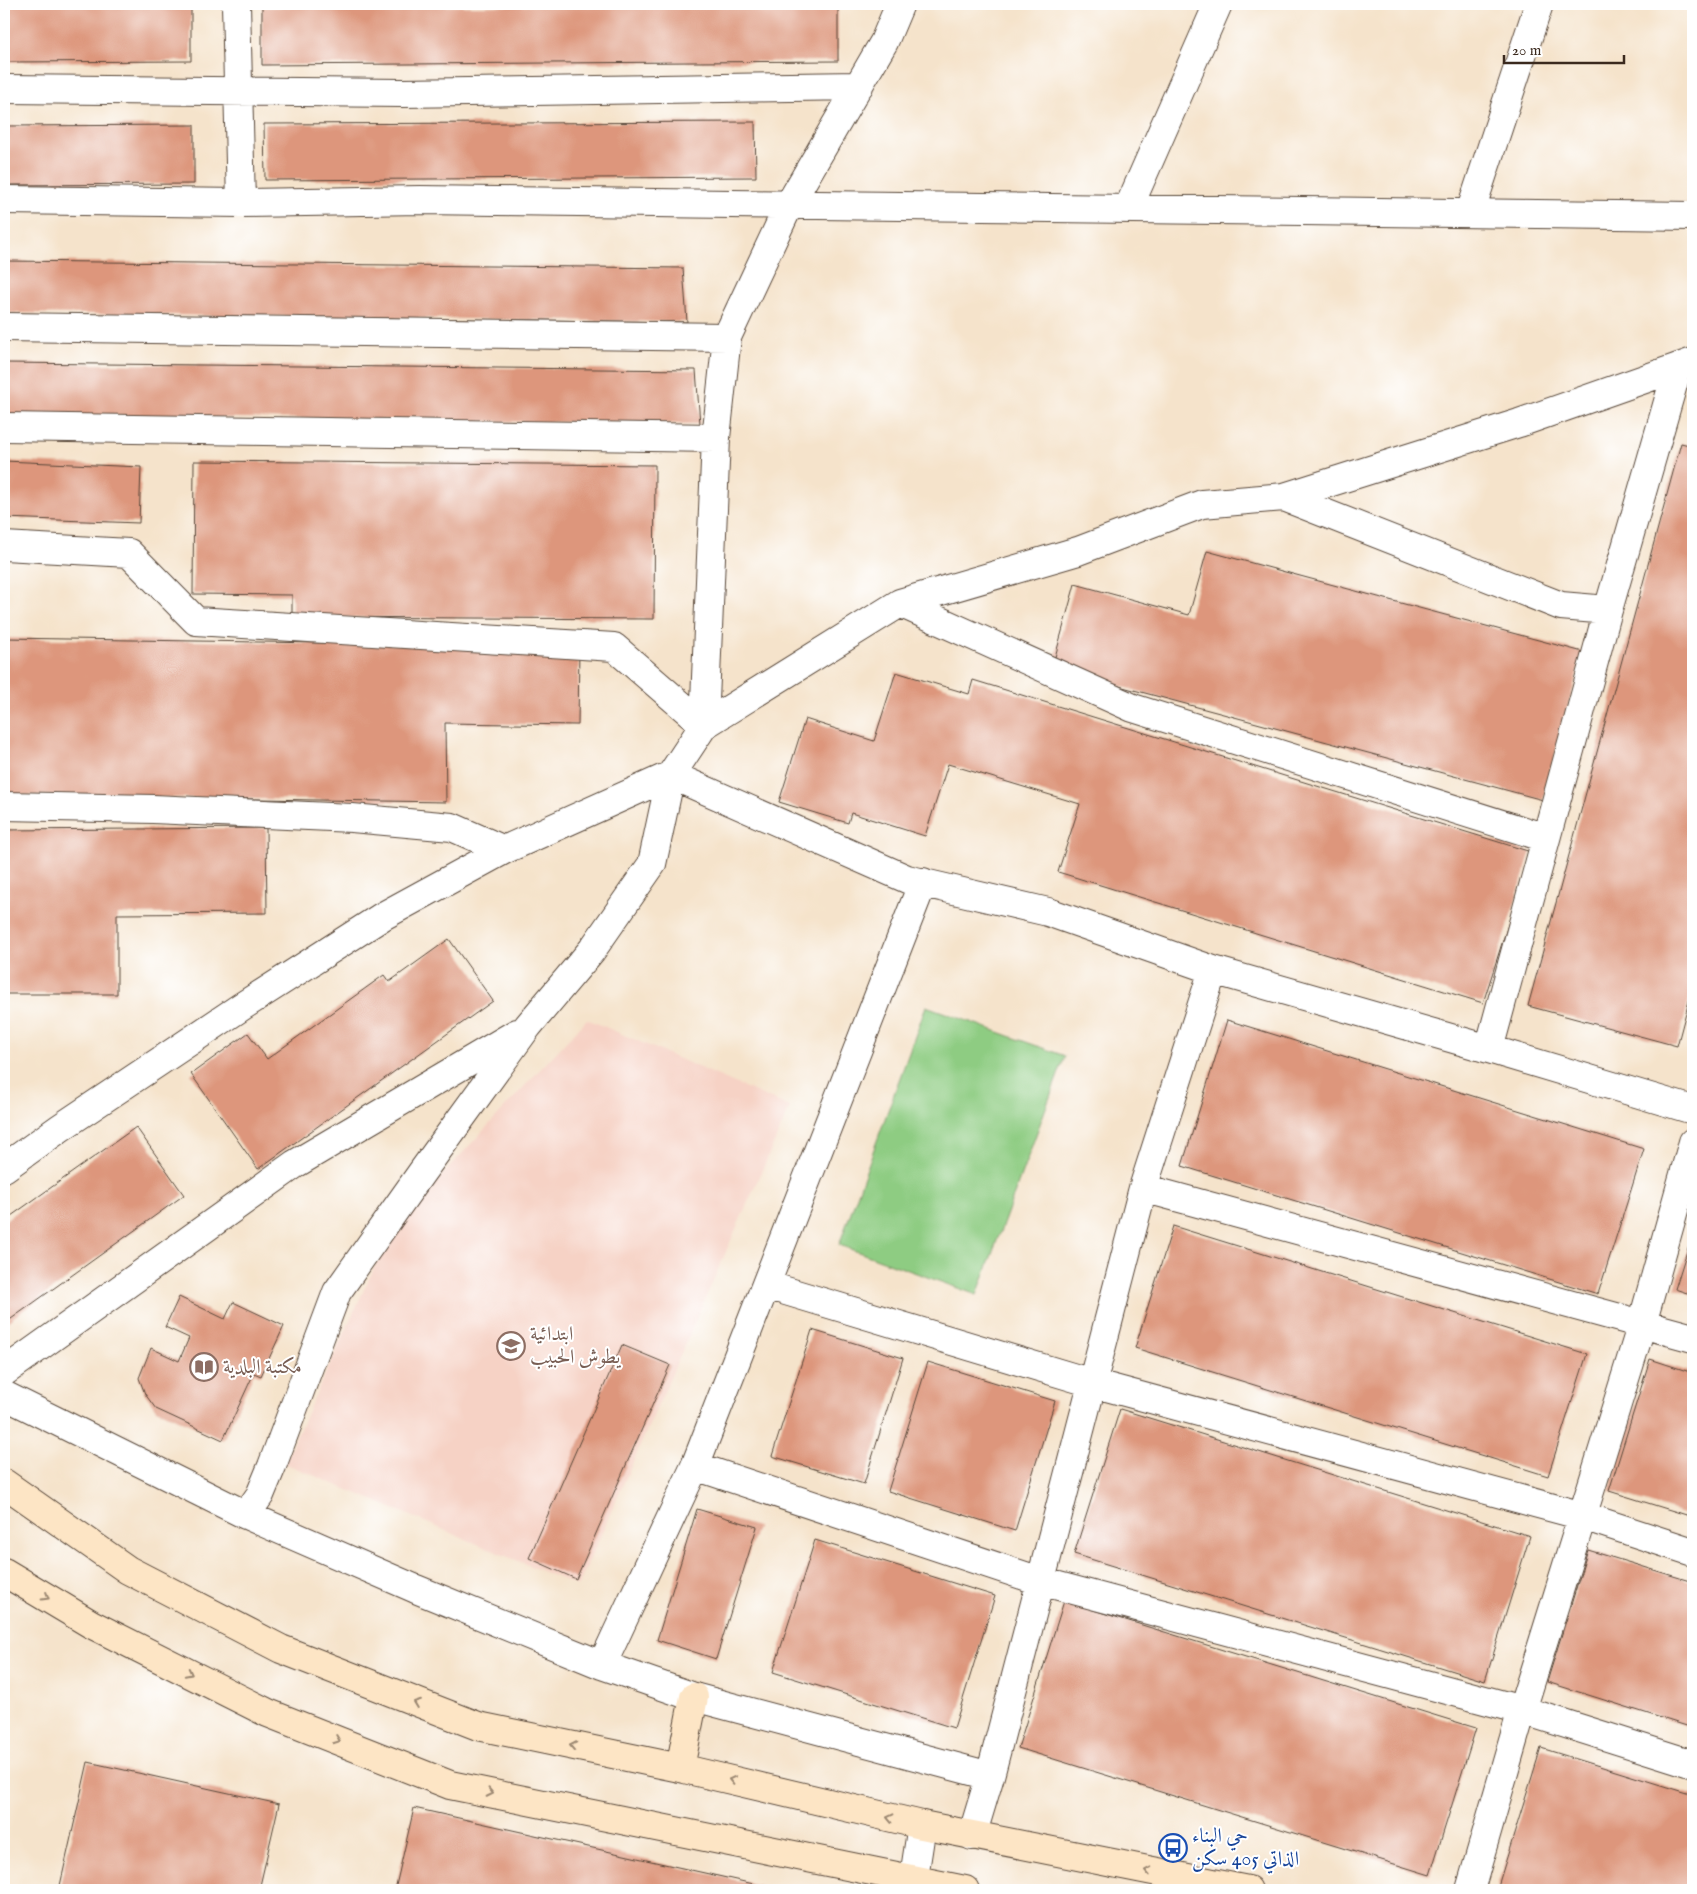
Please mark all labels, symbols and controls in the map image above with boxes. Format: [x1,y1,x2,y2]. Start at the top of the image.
scale bar [1504,32,1624,64]
text: 20 m [1512,41,1542,60]
place label: ابتدائية يطوش الحبيب [530,1322,622,1370]
school or university icon: ابتدائية يطوش الحبيب [496,1331,526,1361]
library icon: مكتبة البلدية [189,1352,219,1382]
place label: مكتبة البلدية [223,1355,302,1380]
one-way arrow [40,1590,49,1600]
one-way arrow [184,1667,193,1677]
one-way arrow [414,1698,422,1708]
one-way arrow [332,1735,340,1745]
one-way arrow [569,1741,578,1752]
one-way arrow [728,1775,737,1786]
one-way arrow [486,1787,494,1798]
one-way arrow [886,1813,895,1824]
place label: حي البناء الذاتي 405 سكن [1192,1824,1299,1874]
bus stop icon: حي البناء الذاتي 405 سكن [1158,1833,1188,1863]
one-way arrow [1144,1866,1153,1876]

